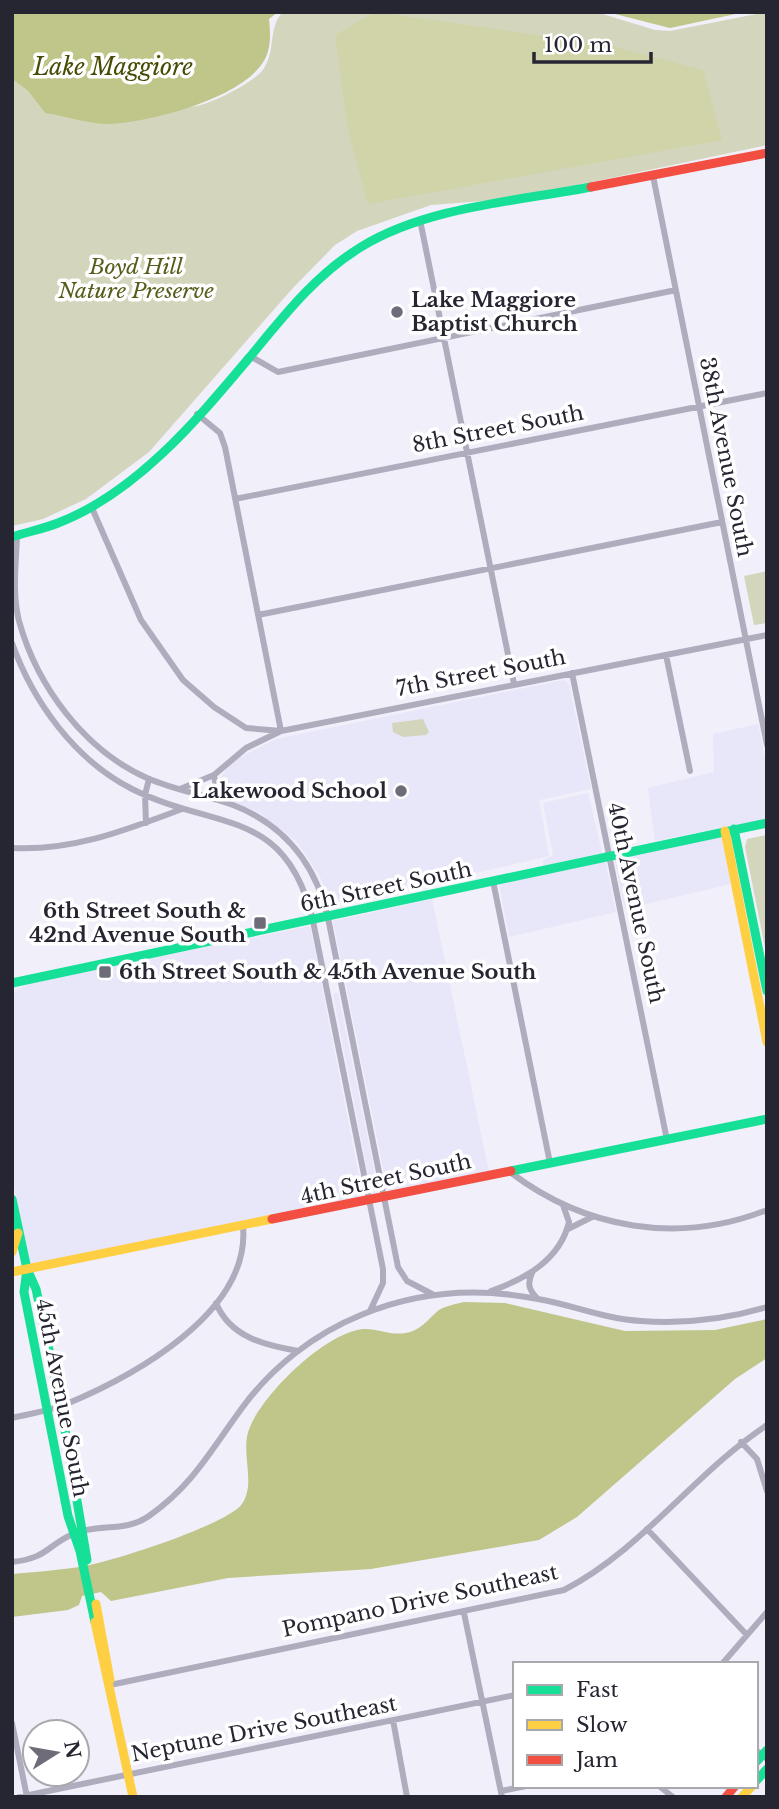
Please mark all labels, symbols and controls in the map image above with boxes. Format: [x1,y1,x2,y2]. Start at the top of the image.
scale bar [534,21,651,65]
text: 100 m [544,32,612,58]
water label: Lake Maggiore [32,53,193,81]
park label: Boyd Hill Nature Preserve [57,254,214,304]
place label: Lake Maggiore Baptist Church [411,287,578,337]
marker: Lake Maggiore Baptist Church [389,304,405,320]
street label: 38th Avenue South [694,355,758,559]
street label: 8th Street South [410,400,586,458]
street label: 7th Street South [394,644,568,702]
place label: Lakewood School [192,778,388,804]
marker: Lakewood School [393,783,409,799]
street label: 40th Avenue South [602,800,670,1006]
street label: 6th Street South [298,856,474,918]
place label: 6th Street South & 42nd Avenue South [29,898,246,948]
marker: 6th Street South & 42nd Avenue South [252,915,268,931]
place label: 6th Street South & 45th Avenue South [119,959,536,985]
marker: 6th Street South & 45th Avenue South [97,964,113,980]
street label: 4th Street South [298,1148,474,1210]
street label: 45th Avenue South [30,1297,94,1499]
street label: Pompano Drive Southeast [280,1559,560,1643]
legend [513,1662,758,1788]
text: Fast [576,1677,618,1703]
street label: Neptune Drive Southeast [129,1690,399,1768]
text: Slow [576,1712,628,1738]
north arrow [21,1718,91,1788]
text: N [59,1739,85,1761]
text: Jam [573,1747,618,1773]

